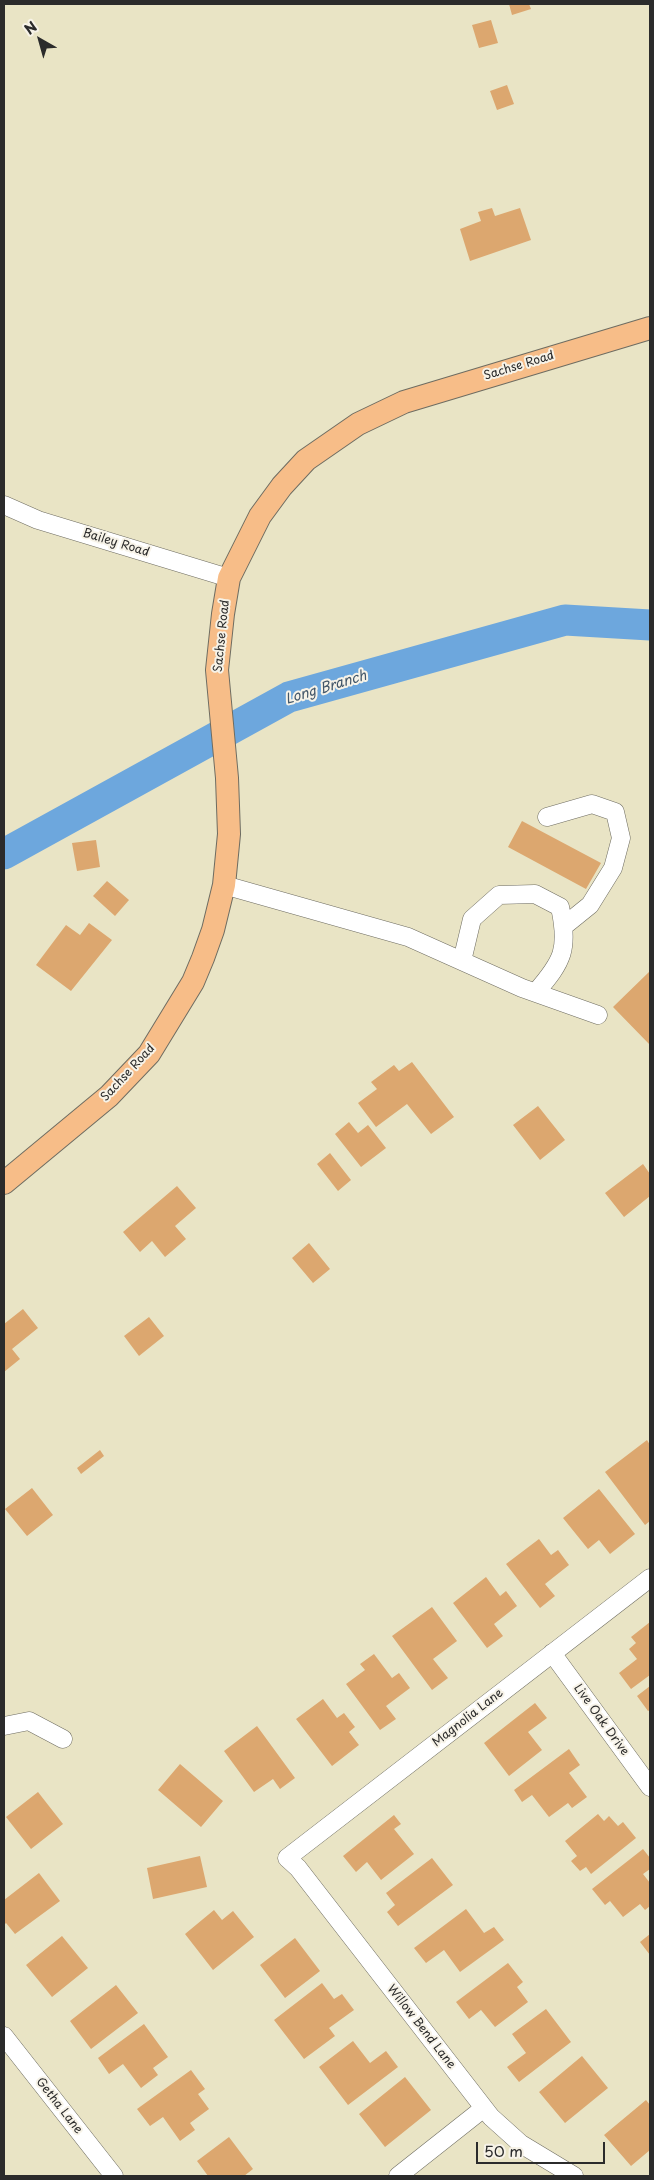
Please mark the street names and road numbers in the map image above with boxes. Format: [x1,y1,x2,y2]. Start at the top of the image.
street label: Sachse Road [482,348,556,384]
street label: Bailey Road [81,526,151,560]
street label: Sachse Road [211,599,233,673]
street label: Sachse Road [98,1042,158,1104]
street label: Live Oak Drive [570,1682,632,1758]
street label: Magnolia Lane [430,1686,506,1750]
street label: Willow Bend Lane [384,1982,458,2072]
street label: Getha Lane [33,2075,85,2137]

